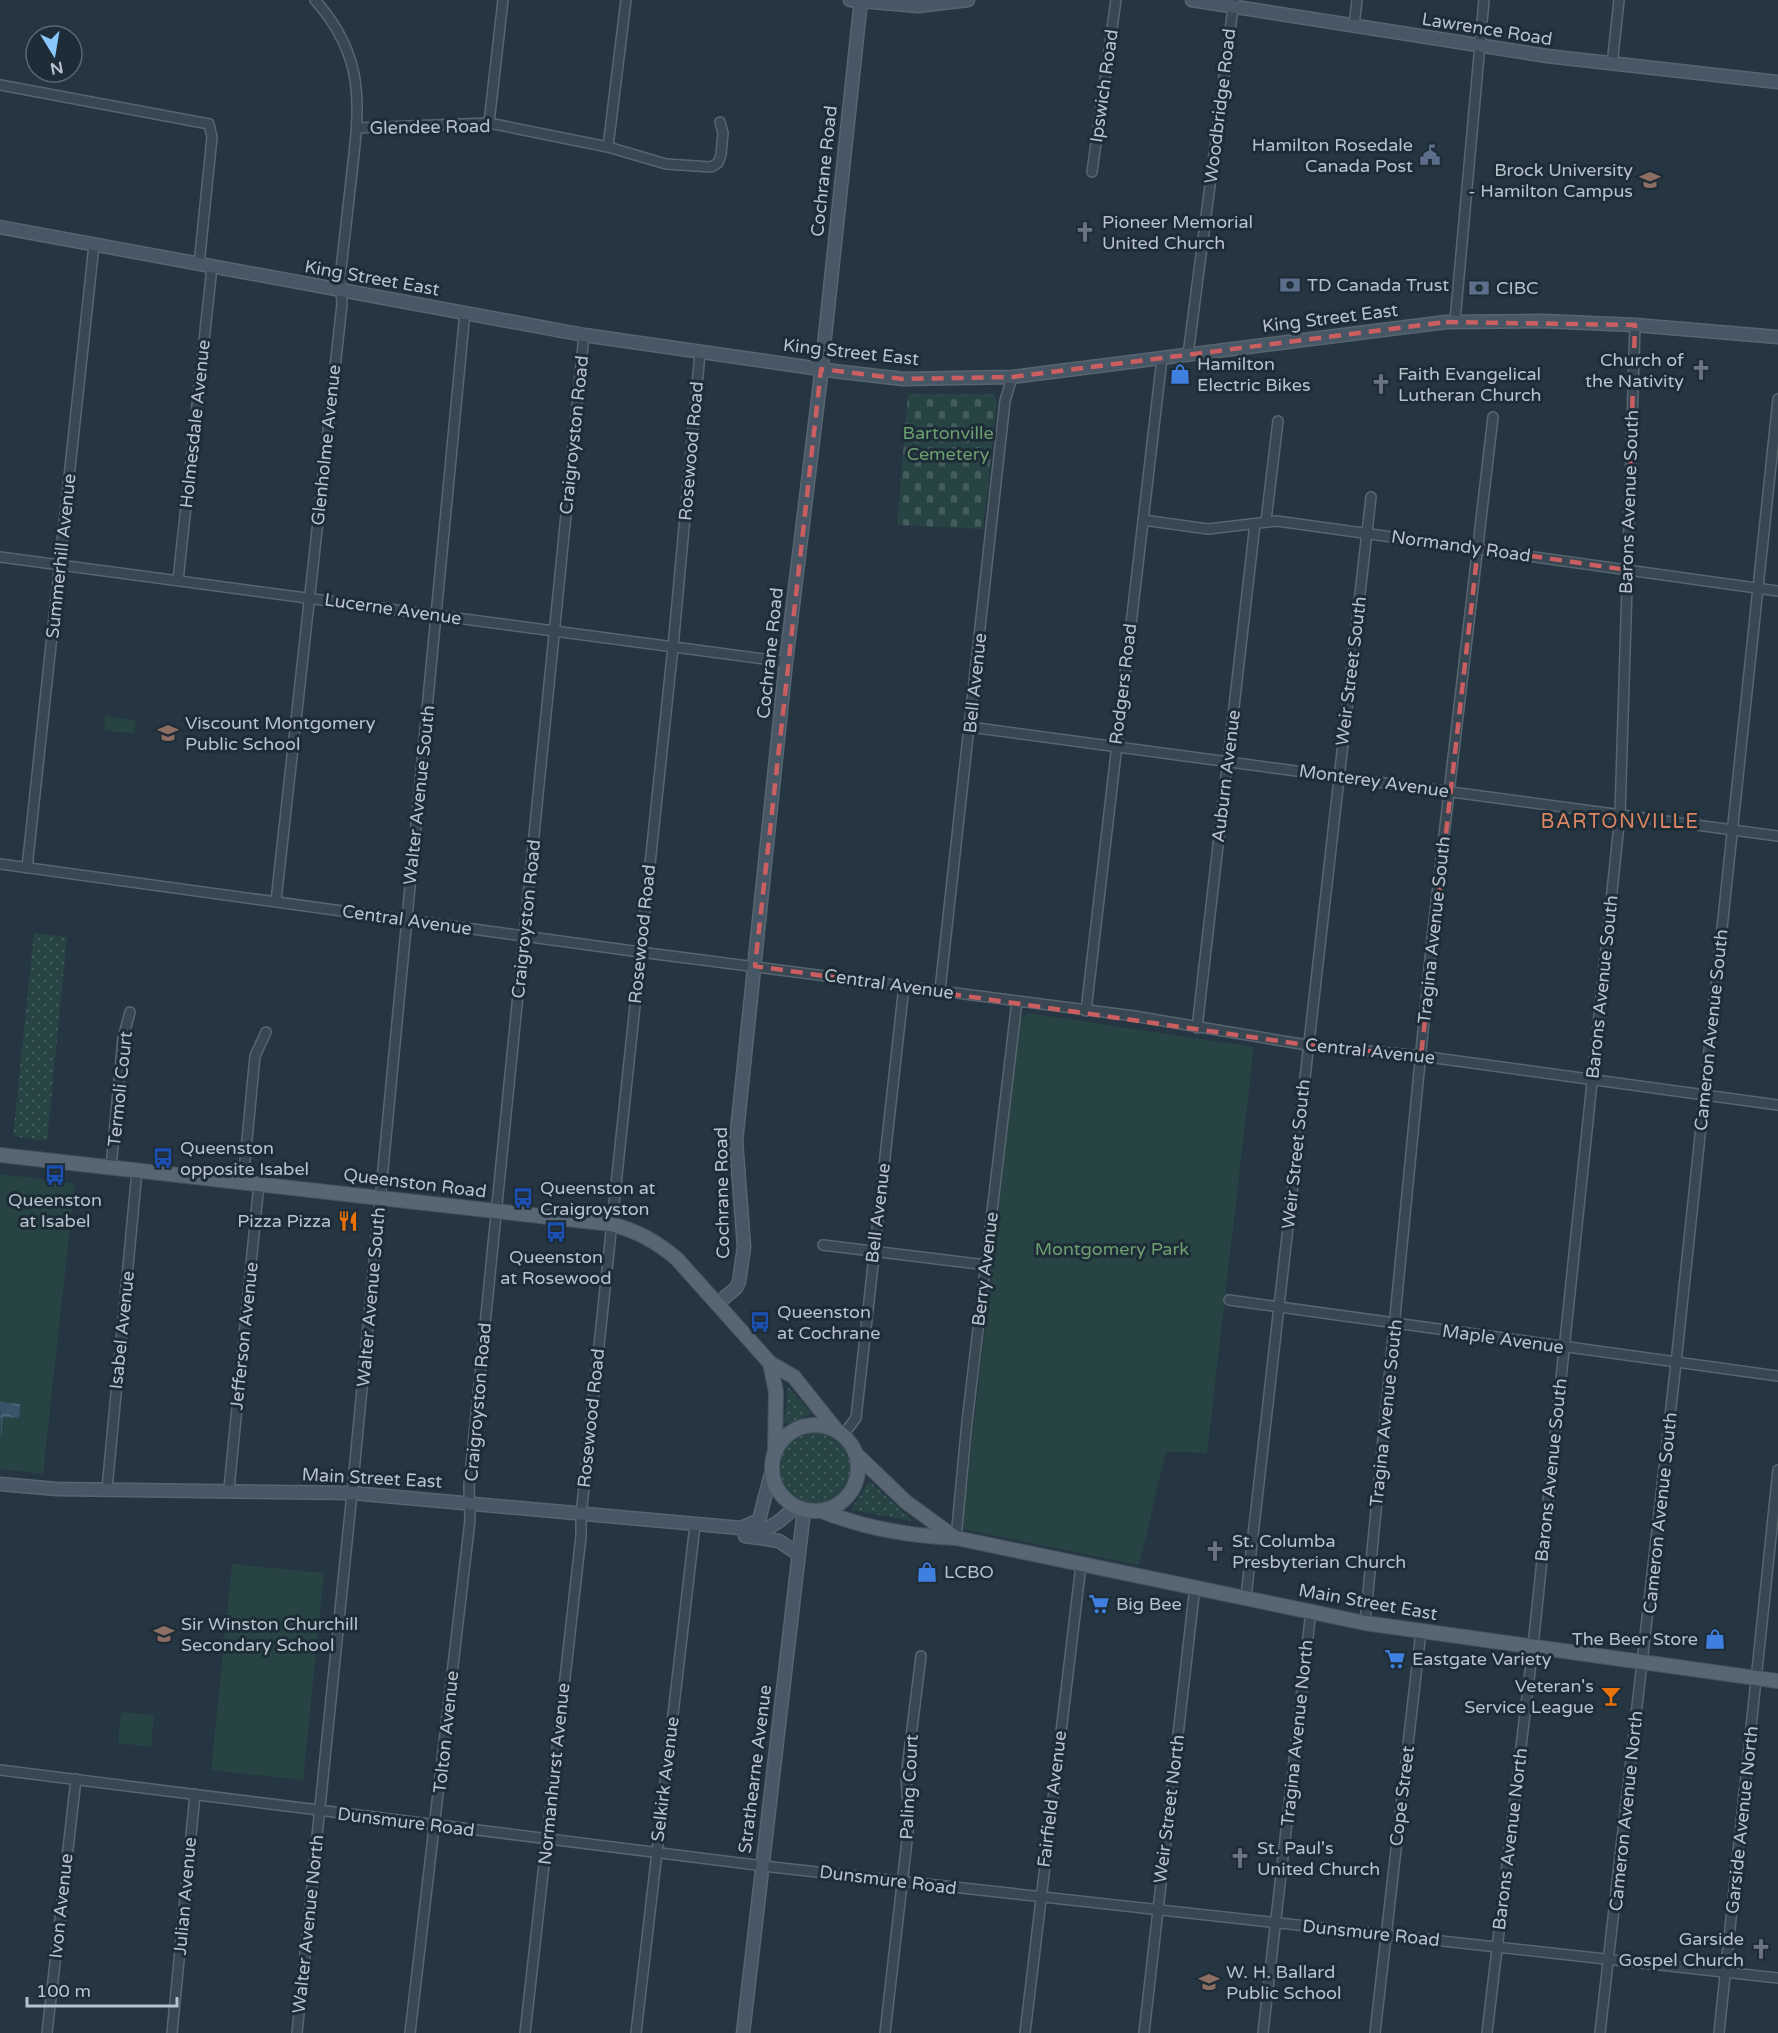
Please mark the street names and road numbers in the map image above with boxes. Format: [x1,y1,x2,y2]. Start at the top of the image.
street label: Lawrence Road [1420,8,1554,50]
street label: Woodbridge Road [1200,27,1240,185]
street label: Ipswich Road [1085,28,1123,144]
street label: Cochrane Road [806,104,842,238]
street label: Glendee Road [369,115,491,139]
street label: King Street East [303,255,441,301]
street label: King Street East [1261,299,1399,337]
street label: King Street East [782,334,920,370]
street label: Holmesdale Avenue [175,339,215,509]
street label: Craigroyston Road [555,355,593,515]
street label: Glenholme Avenue [307,364,345,526]
street label: Rosewood Road [674,380,708,522]
street label: Barons Avenue South [1615,409,1643,595]
street label: Summerhill Avenue [41,473,81,639]
street label: Normandy Road [1390,525,1532,567]
street label: Cochrane Road [752,586,788,720]
street label: Lucerne Avenue [323,588,463,630]
street label: Weir Street South [1331,595,1371,747]
street label: Rodgers Road [1105,622,1141,746]
street label: Bell Avenue [959,632,991,734]
street label: Walter Avenue South [399,704,439,886]
street label: Auburn Avenue [1207,708,1245,844]
street label: Monterey Avenue [1298,760,1450,802]
street label: Tragina Avenue South [1413,835,1455,1025]
street label: Craigroyston Road [507,839,545,999]
street label: Rosewood Road [624,863,660,1005]
street label: Barons Avenue South [1581,894,1623,1080]
street label: Central Avenue [341,900,473,940]
street label: Cameron Avenue South [1689,928,1733,1132]
street label: Central Avenue [823,964,955,1004]
street label: Termoli Court [103,1030,137,1148]
street label: Central Avenue [1304,1033,1436,1069]
street label: Weir Street South [1277,1078,1315,1230]
street label: Cochrane Road [710,1127,734,1259]
street label: Bell Avenue [861,1162,895,1264]
street label: Queenston Road [342,1163,488,1203]
street label: Walter Avenue South [352,1206,390,1388]
street label: Berry Avenue [967,1211,1003,1327]
street label: Jefferson Avenue [225,1261,263,1411]
street label: Isabel Avenue [105,1270,139,1390]
street label: Tragina Avenue South [1365,1318,1407,1508]
street label: Maple Avenue [1441,1320,1565,1358]
street label: Craigroyston Road [460,1322,496,1482]
street label: Rosewood Road [573,1347,609,1489]
street label: Barons Avenue South [1530,1377,1572,1563]
street label: Cameron Avenue South [1638,1411,1682,1615]
street label: Main Street East [301,1463,443,1493]
street label: Main Street East [1297,1579,1439,1625]
street label: Tragina Avenue North [1276,1639,1318,1827]
street label: Tolton Avenue [429,1670,463,1794]
street label: Normanhurst Avenue [533,1682,575,1866]
street label: Strathearne Avenue [734,1683,776,1855]
street label: Cameron Avenue North [1605,1710,1647,1912]
street label: Selkirk Avenue [646,1715,684,1843]
street label: Garside Avenue North [1721,1725,1763,1915]
street label: Fairfield Avenue [1033,1729,1071,1869]
street label: Weir Street North [1149,1733,1189,1885]
street label: Paling Court [895,1734,923,1840]
street label: Cope Street [1385,1744,1419,1847]
street label: Barons Avenue North [1488,1747,1532,1931]
street label: Dunsmure Road [336,1803,476,1841]
street label: Walter Avenue North [288,1834,328,2014]
street label: Julian Avenue [169,1836,201,1956]
street label: Ivon Avenue [45,1852,77,1960]
street label: Dunsmure Road [818,1861,958,1899]
street label: Dunsmure Road [1301,1915,1441,1951]

